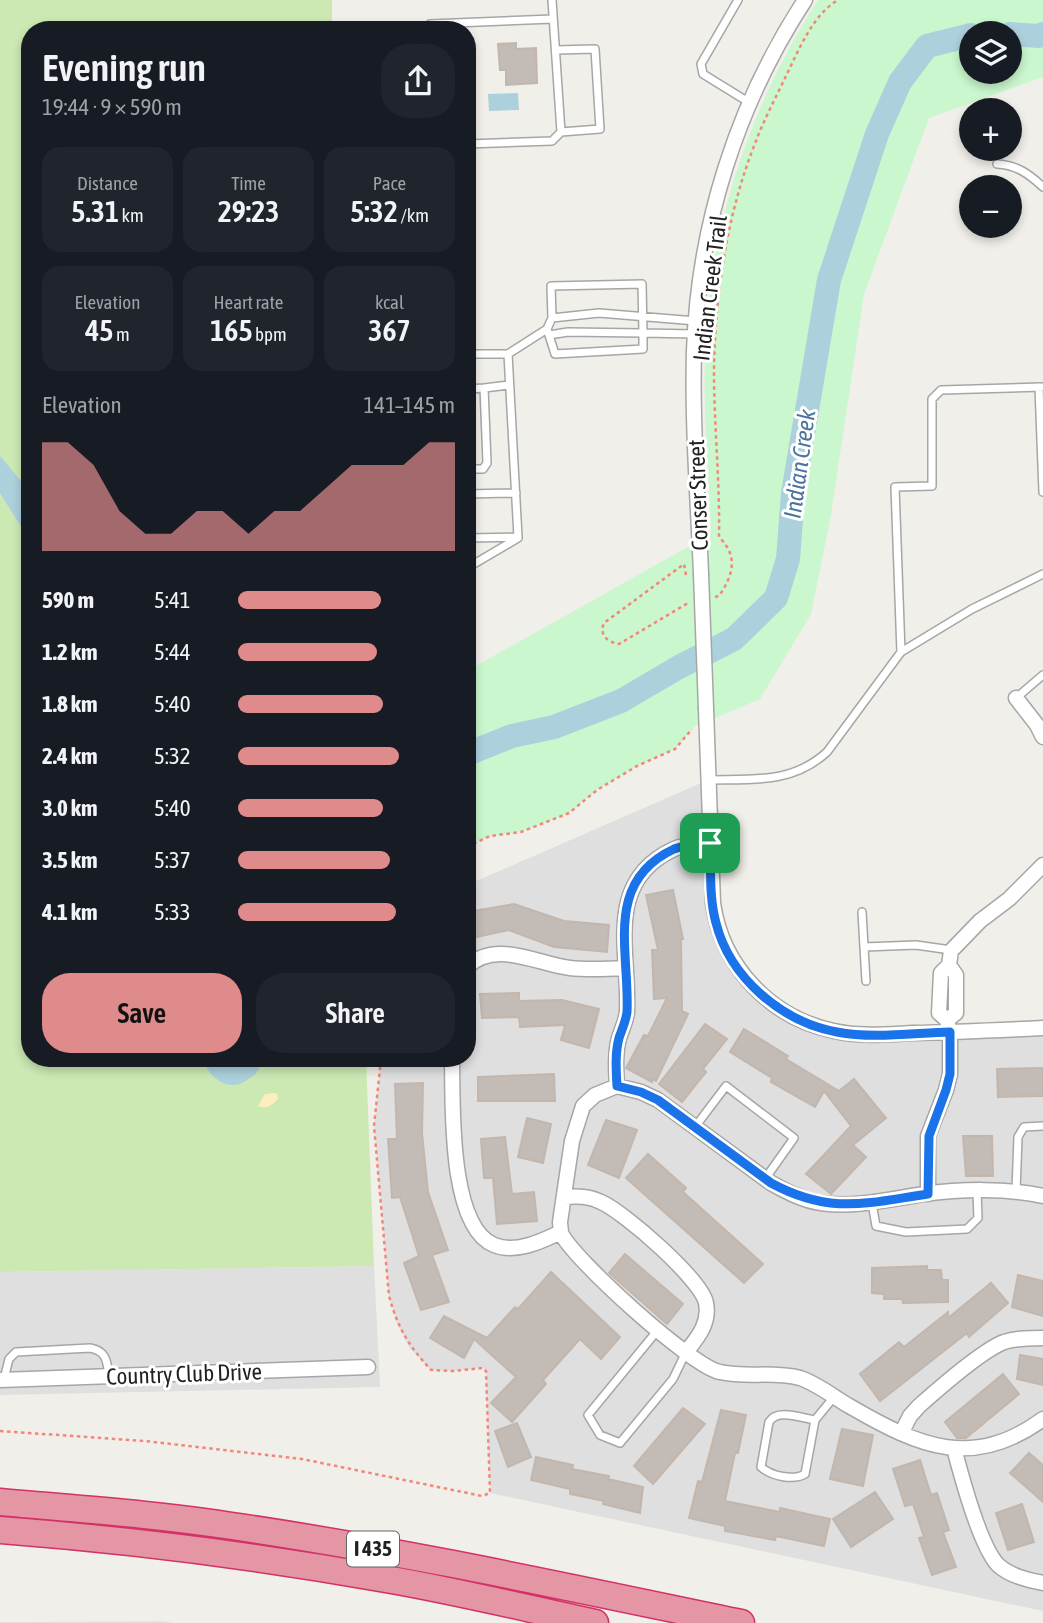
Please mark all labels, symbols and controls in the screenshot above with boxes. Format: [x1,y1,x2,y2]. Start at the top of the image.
map controls [959,21,1022,238]
button: layers [959,21,1022,84]
button: share [381,44,455,118]
text: Evening run [42,46,206,89]
text: 19:44 · 9 × 590 m [42,94,182,120]
button: + [959,98,1022,161]
text: Distance [77,172,138,194]
text: Time [231,172,266,194]
text: Pace [373,172,406,194]
button: − [959,175,1022,238]
text: 5.31 [71,194,119,228]
text: 29:23 [218,194,279,228]
text: 5:32 [350,194,398,228]
text: km [119,204,144,226]
text: /km [398,204,429,226]
street label: Indian Creek Trail [688,214,732,362]
text: Elevation [75,291,140,313]
text: Heart rate [214,291,283,313]
text: kcal [375,291,404,313]
text: 45 [85,313,113,347]
text: 165 [210,313,253,347]
text: 367 [368,313,411,347]
text: m [113,323,130,345]
text: bpm [253,323,287,345]
text: Elevation [42,392,122,418]
text: 141–145 m [364,392,455,418]
water label: Indian Creek [778,407,821,520]
street label: Conser Street [683,439,713,551]
text: 590 m [42,587,94,613]
text: 5:41 [154,587,191,613]
text: 1.2 km [42,639,98,665]
text: 5:44 [154,639,191,665]
text: 1.8 km [42,691,98,717]
text: 5:40 [154,691,191,717]
text: 2.4 km [42,743,98,769]
text: 5:32 [154,743,191,769]
text: 3.0 km [42,795,98,821]
text: 5:40 [154,795,191,821]
pin [680,813,740,873]
icon: arrive [691,824,729,862]
text: 3.5 km [42,847,98,873]
text: 5:37 [154,847,191,873]
text: 4.1 km [42,899,98,925]
text: 5:33 [154,899,191,925]
button: Save [42,973,242,1053]
button: Share [256,973,455,1053]
street label: Country Club Drive [106,1358,262,1390]
road number: I 435 [347,1532,399,1566]

